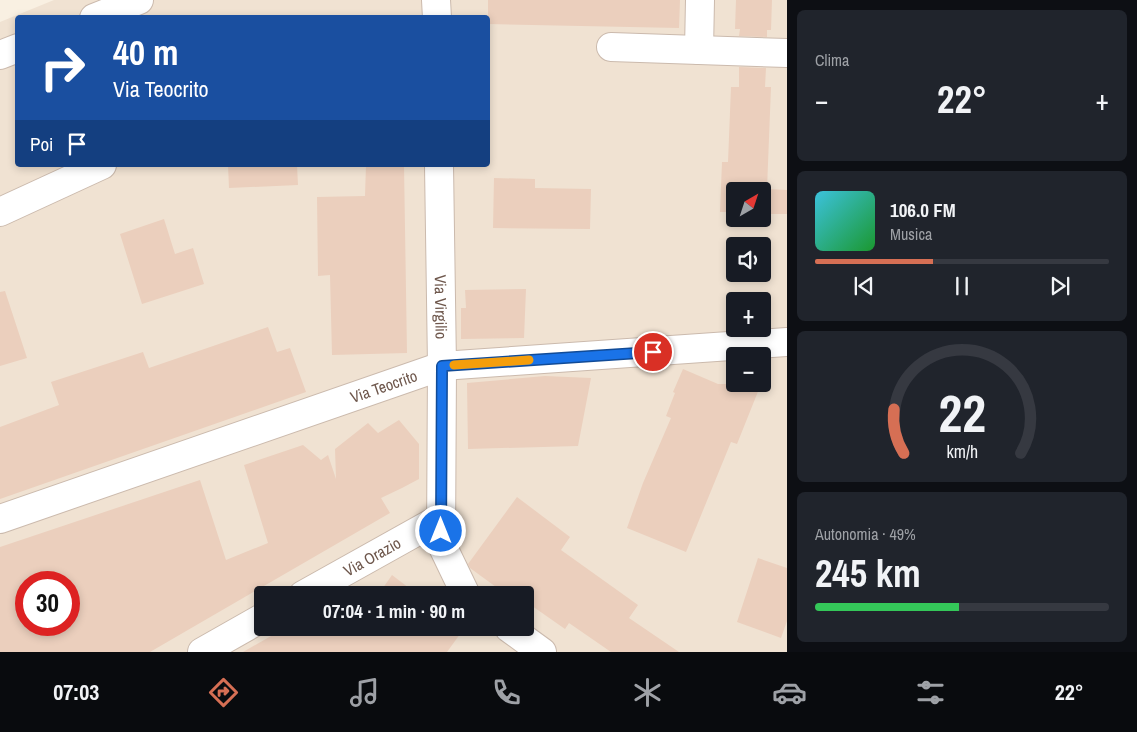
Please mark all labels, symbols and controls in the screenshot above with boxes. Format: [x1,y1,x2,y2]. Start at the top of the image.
text: 40 m [113,29,178,76]
icon: right [30,35,95,100]
text: Clima [815,49,849,71]
text: Via Teocrito [113,74,209,104]
text: 22° [937,74,987,125]
text: − [815,81,828,119]
text: + [1096,81,1109,119]
icon: arrive [63,130,91,158]
text: Poi [30,131,53,157]
north arrow [726,182,771,228]
map controls [726,182,771,392]
text: 106.0 FM [890,197,956,223]
text: Musica [890,223,932,245]
button: sound [726,237,771,282]
icon: previous [850,272,878,300]
icon: pause [948,272,976,300]
icon: next [1046,272,1074,300]
street label: Via Virgilio [430,275,453,339]
button: + [726,292,771,337]
pin [632,331,674,373]
icon: arrive [639,338,667,366]
button: − [726,347,771,392]
street label: Via Teocrito [347,364,420,408]
text: 22 [938,378,986,448]
text: km/h [946,440,978,464]
position arrow [414,504,466,556]
text: Autonomia · 49% [815,523,916,545]
street label: Via Orazio [339,532,405,581]
text: 245 km [815,548,921,599]
speed limit sign: 30 [15,571,80,636]
text: 07:04 · 1 min · 90 m [323,598,465,624]
icon: directions [206,675,241,710]
icon: music [347,675,382,710]
icon: phone [489,675,524,710]
icon: climate [630,675,665,710]
icon: car [772,675,807,710]
icon: filters [913,675,948,710]
text: 07:03 [53,677,99,707]
text: 22° [1055,677,1084,707]

